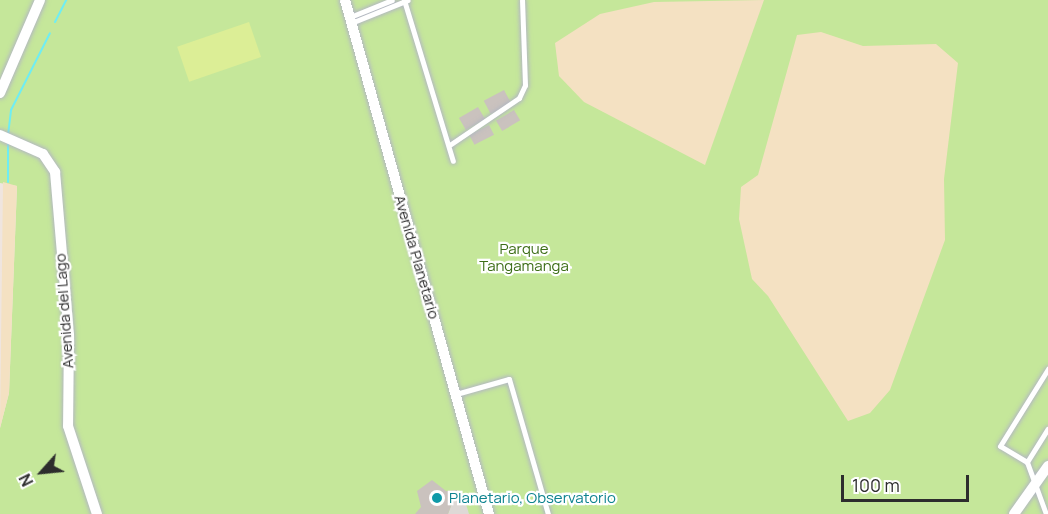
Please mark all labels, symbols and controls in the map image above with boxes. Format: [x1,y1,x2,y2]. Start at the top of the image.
street label: Avenida Planetario [391,193,443,321]
park label: Parque Tangamanga [479,239,569,274]
street label: Avenida del Lago [51,253,77,369]
north arrow [12,442,72,502]
scale bar [844,463,972,501]
text: N [14,470,38,490]
text: 100 m [852,473,900,497]
place label: Planetario, Observatorio [449,489,616,507]
marker: Planetario, Observatorio [430,491,444,505]

